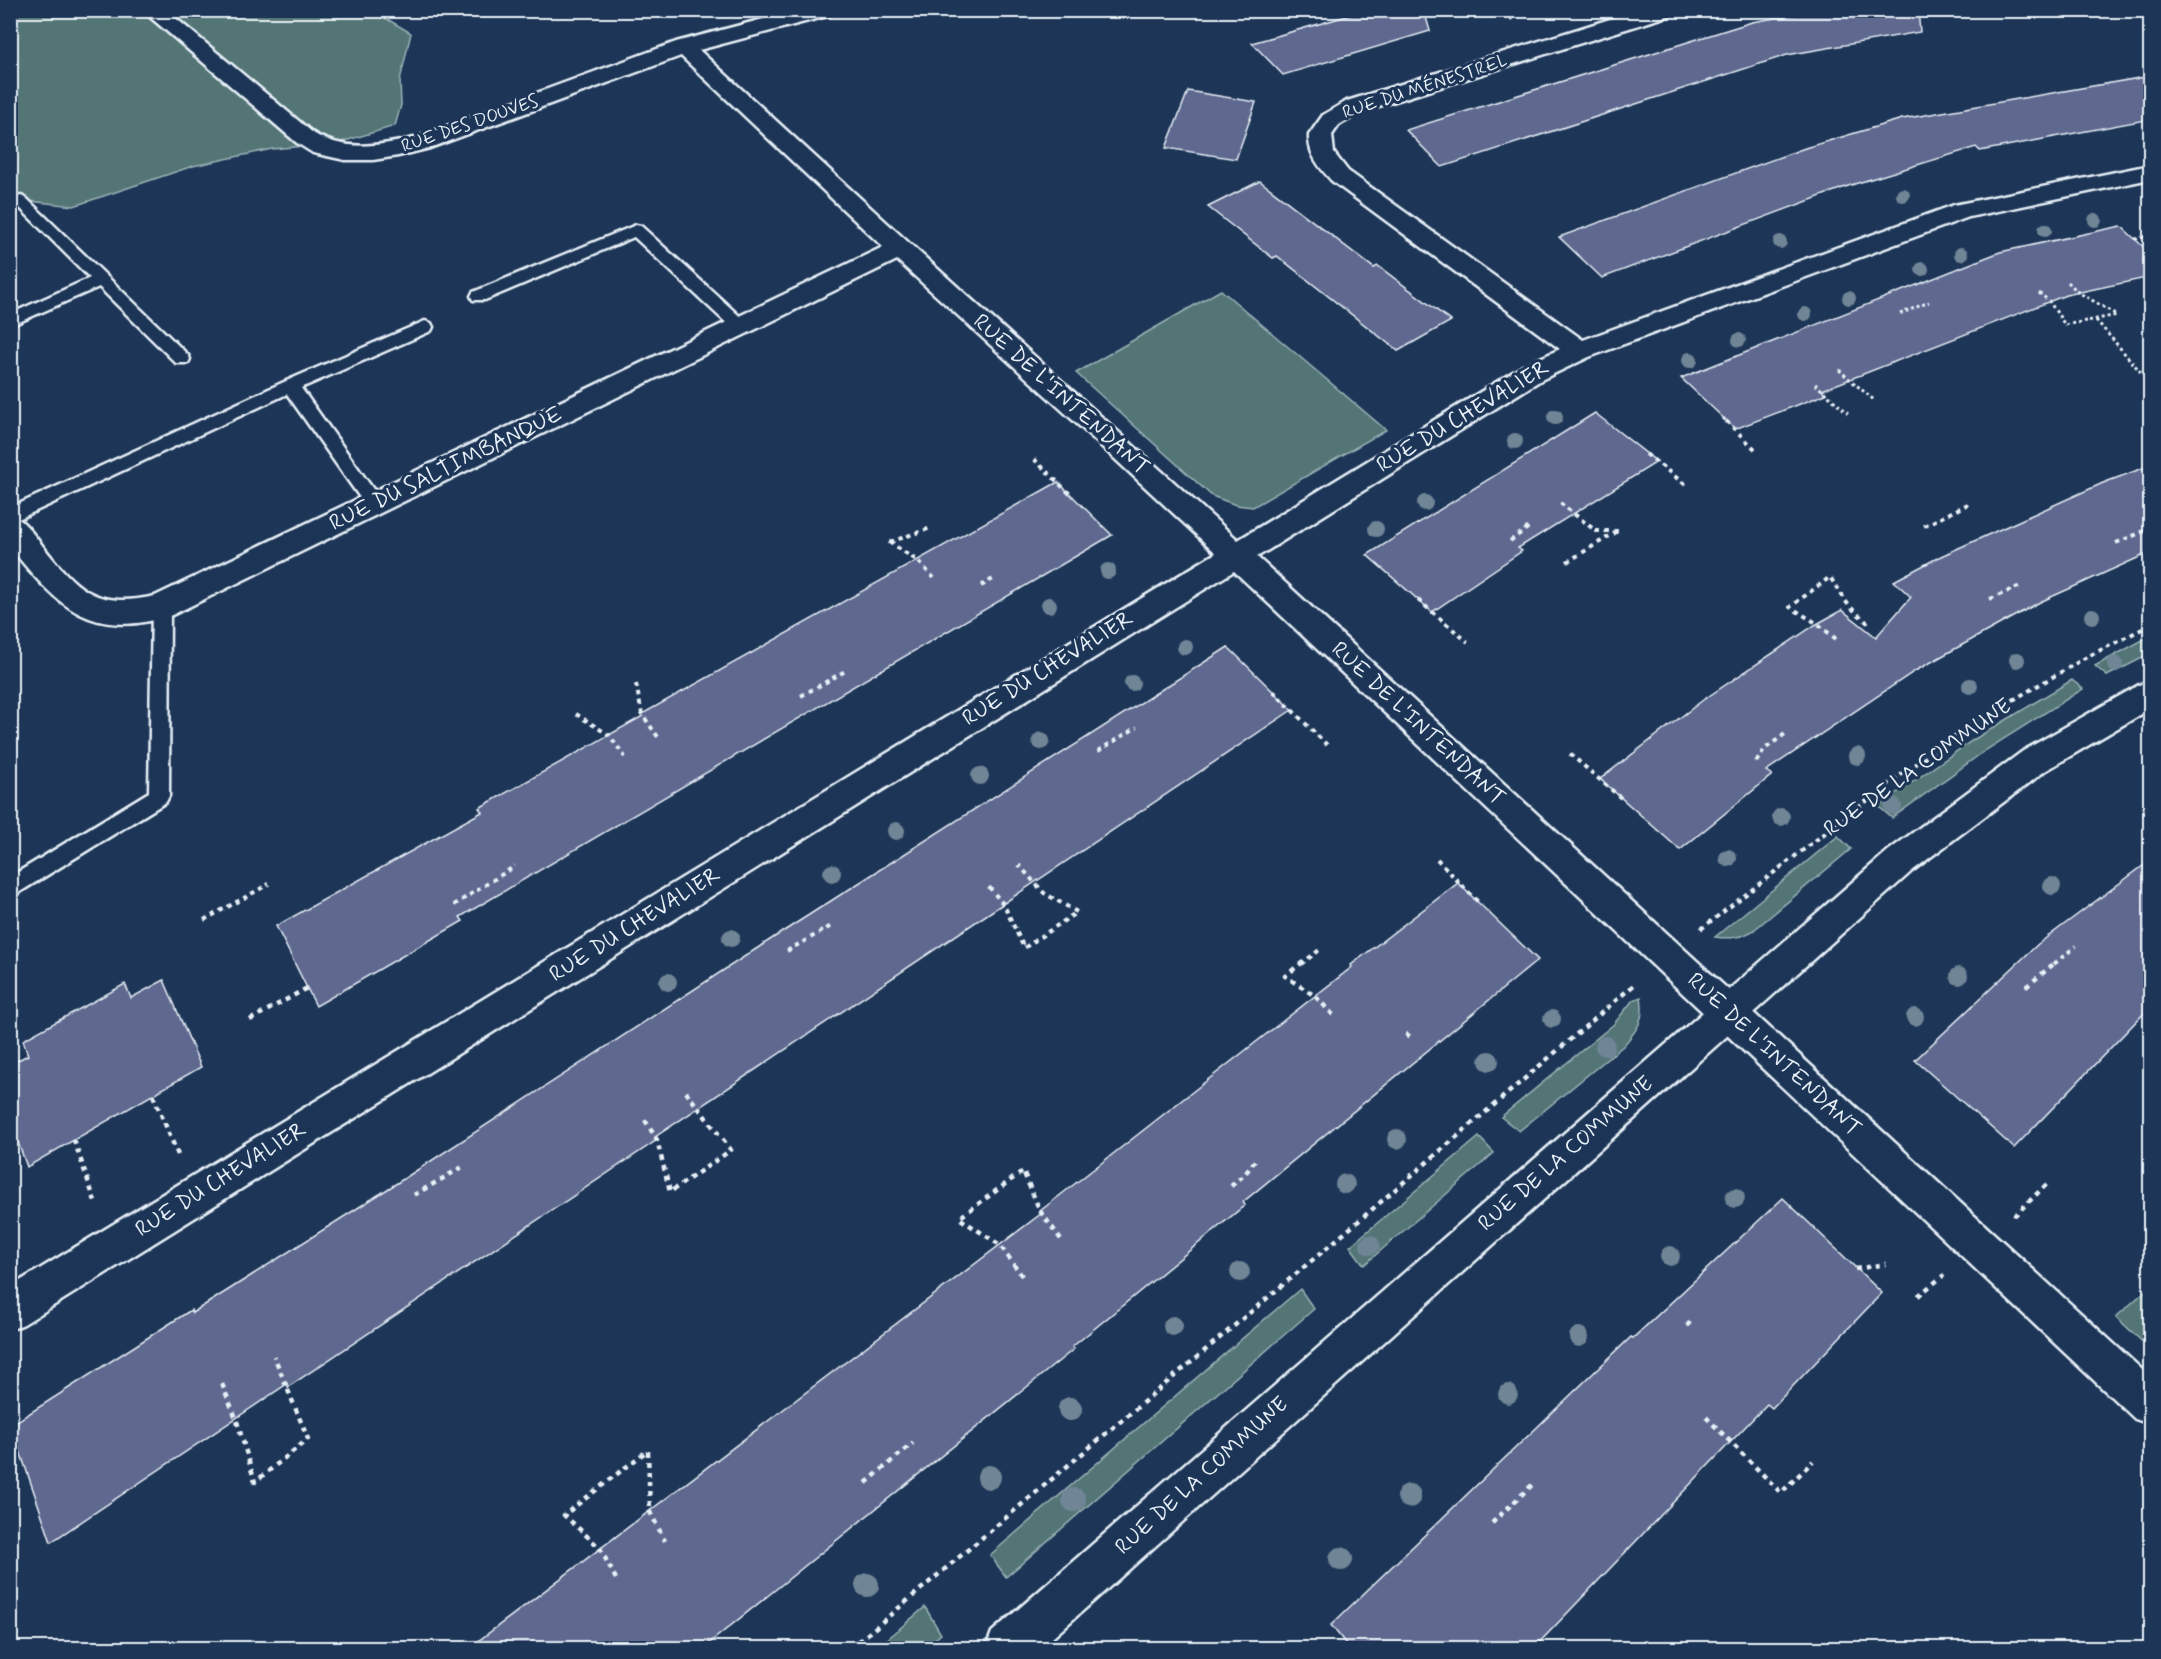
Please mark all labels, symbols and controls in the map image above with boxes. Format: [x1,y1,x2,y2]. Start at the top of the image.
street label: RUE DU MÉNESTREL [1340,49,1510,125]
street label: RUE DES DOUVES [398,89,542,159]
street label: RUE DE L'INTENDANT [967,308,1155,482]
street label: RUE DU CHEVALIER [1372,354,1554,480]
street label: RUE DU SALTIMBANQUE [325,400,567,538]
street label: RUE DU CHEVALIER [957,605,1139,733]
street label: RUE DE L'INTENDANT [1325,636,1511,812]
street label: RUE DE LA COMMUNE [1819,692,2018,843]
street label: RUE DU CHEVALIER [544,861,726,989]
street label: RUE DE L'INTENDANT [1681,967,1867,1143]
street label: RUE DE LA COMMUNE [1473,1070,1660,1238]
street label: RUE DU CHEVALIER [130,1116,312,1244]
street label: RUE DE LA COMMUNE [1110,1391,1294,1561]

